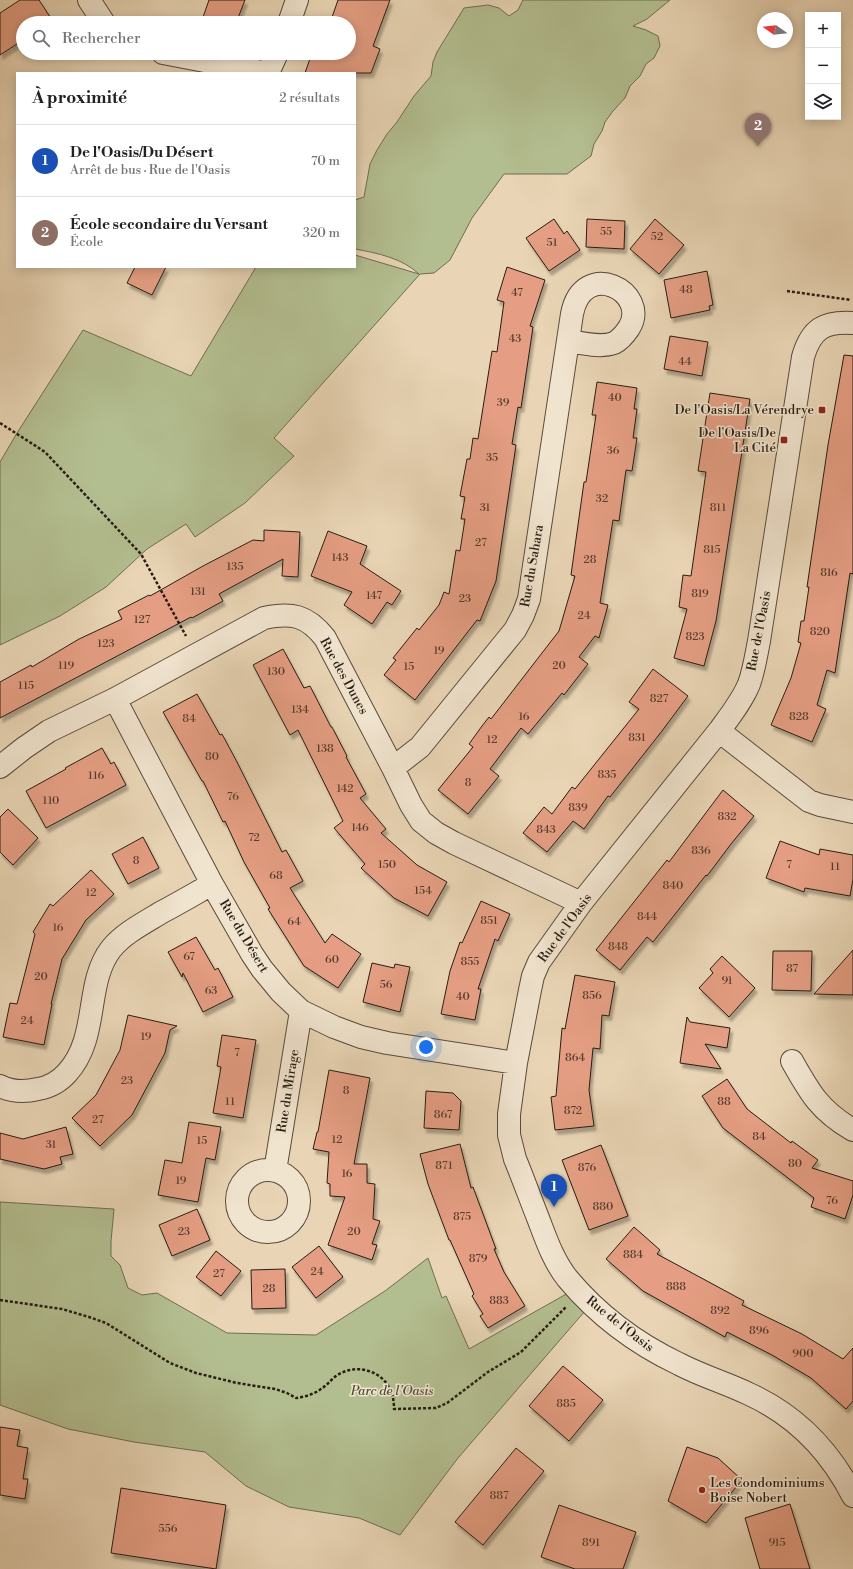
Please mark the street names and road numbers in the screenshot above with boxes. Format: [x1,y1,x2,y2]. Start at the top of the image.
street label: Rue du Sahara [517,523,547,609]
street label: Rue de l'Oasis [743,589,775,673]
street label: Rue des Dunes [316,635,372,718]
street label: Rue de l'Oasis [535,890,596,966]
street label: Rue du Désert [216,896,272,976]
street label: Rue du Mirage [274,1048,303,1134]
street label: Rue de l'Oasis [583,1293,657,1356]

